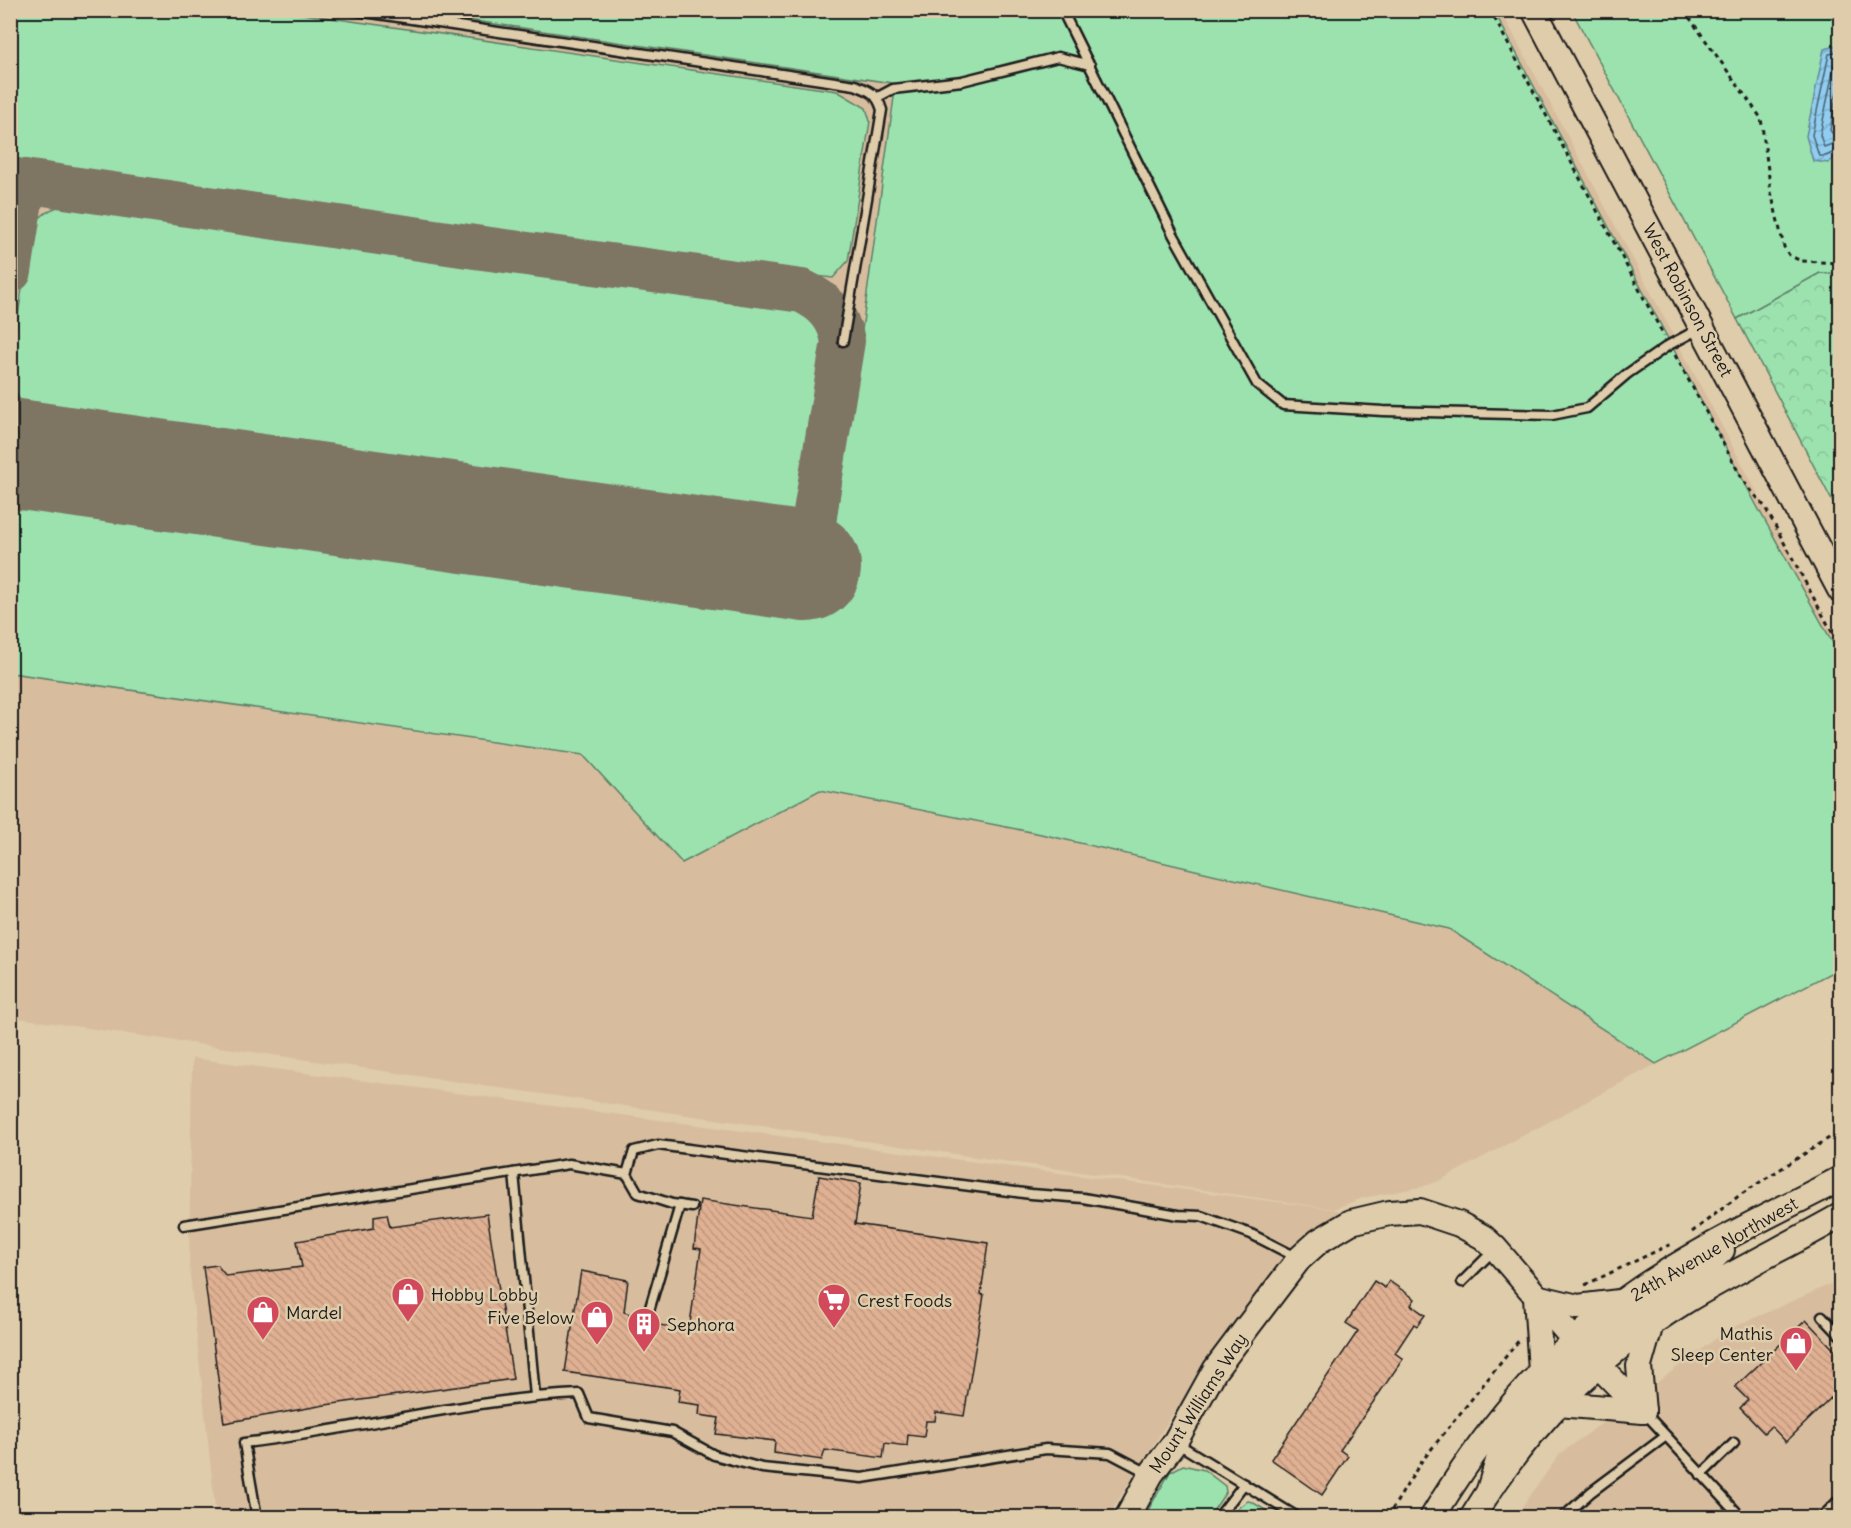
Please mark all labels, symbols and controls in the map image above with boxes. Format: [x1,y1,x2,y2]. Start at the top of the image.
street label: West Robinson Street [1638,219,1738,381]
street label: 24th Avenue Northwest [1626,1192,1802,1306]
shop icon: Hobby Lobby [390,1276,426,1323]
supermarket icon: Crest Foods [816,1282,852,1329]
place label: Hobby Lobby [431,1283,538,1306]
place label: Crest Foods [857,1289,952,1312]
shop icon: Mardel [245,1294,281,1341]
shop icon: Five Below [579,1299,615,1346]
place label: Mardel [286,1301,342,1324]
place label: Five Below [487,1306,574,1329]
building icon: Sephora [626,1306,662,1353]
place label: Sephora [667,1313,735,1336]
place label: Mathis Sleep Center [1671,1322,1774,1366]
shop icon: Mathis Sleep Center [1778,1325,1814,1372]
street label: Mount Williams Way [1144,1328,1252,1478]

